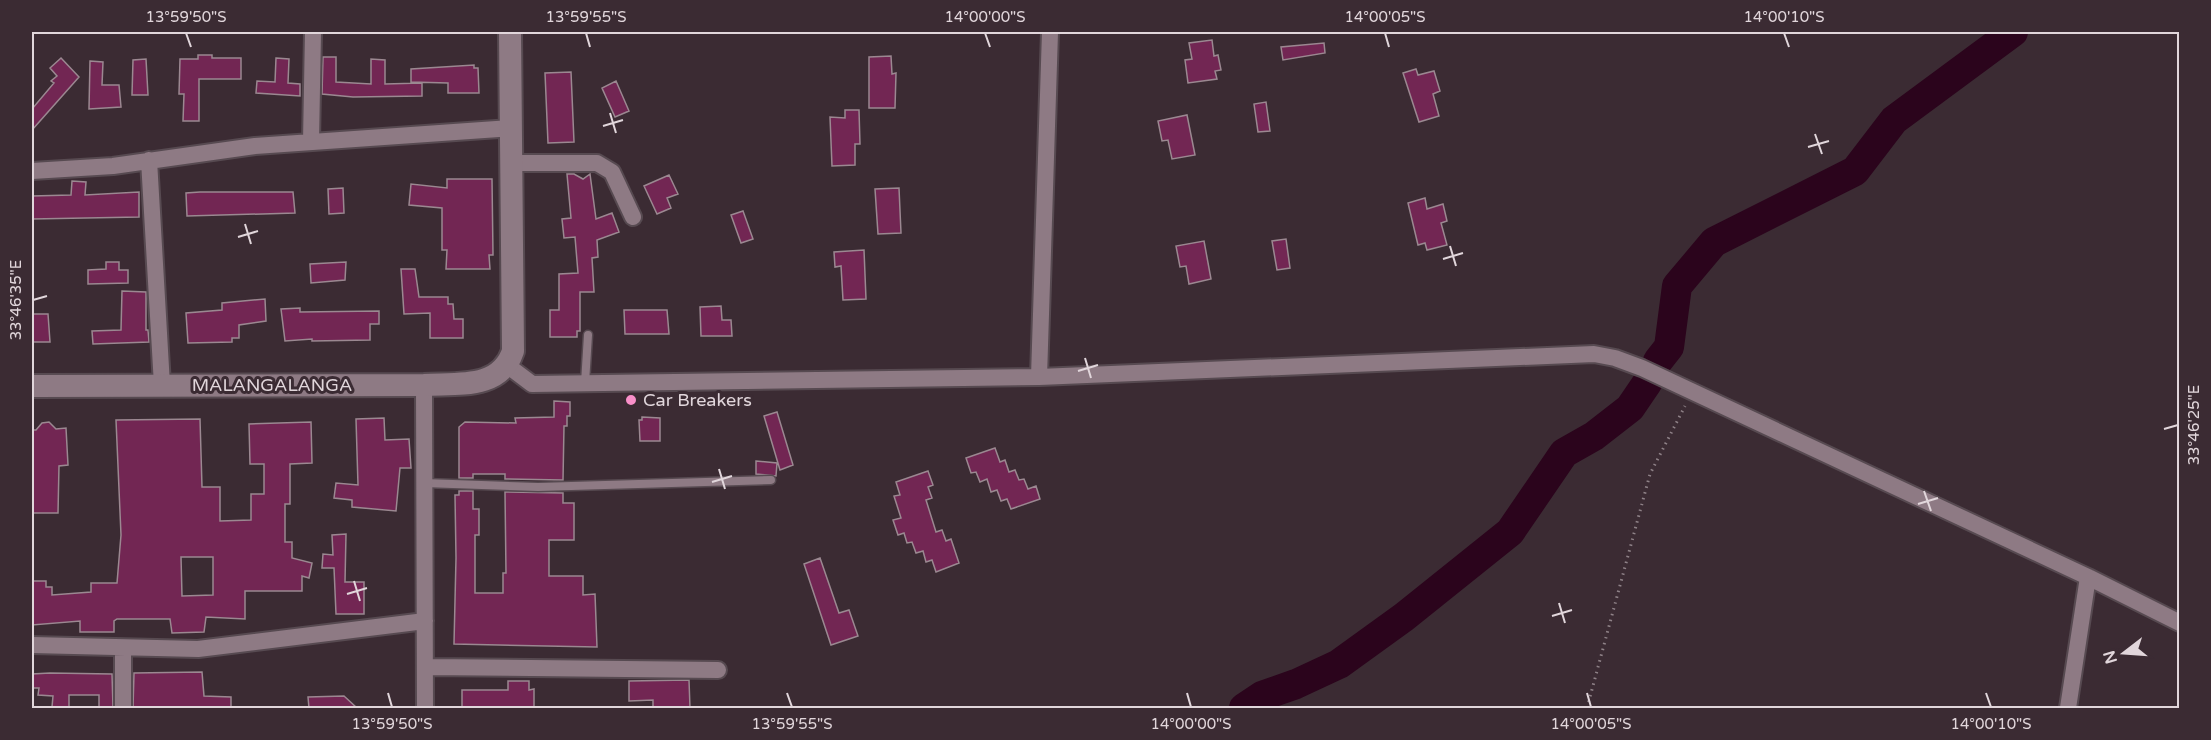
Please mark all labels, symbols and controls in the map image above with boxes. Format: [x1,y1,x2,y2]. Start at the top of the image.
text: 13°59'50"S [146,8,226,26]
text: 13°59'55"S [546,8,626,26]
text: 14°00'00"S [945,8,1025,26]
text: 14°00'05"S [1345,8,1425,26]
text: 14°00'10"S [1744,8,1824,26]
text: 33°46'35"E [7,260,25,340]
street label: MALANGALANGA [192,374,352,396]
text: 33°46'25"E [2185,385,2203,465]
place label: Car Breakers [643,389,752,411]
marker: Car Breakers [624,393,638,407]
north arrow [2094,623,2154,683]
text: N [2099,648,2122,666]
text: 13°59'50"S [352,715,432,733]
text: 13°59'55"S [752,715,832,733]
text: 14°00'00"S [1151,715,1231,733]
text: 14°00'05"S [1551,715,1631,733]
text: 14°00'10"S [1951,715,2031,733]

